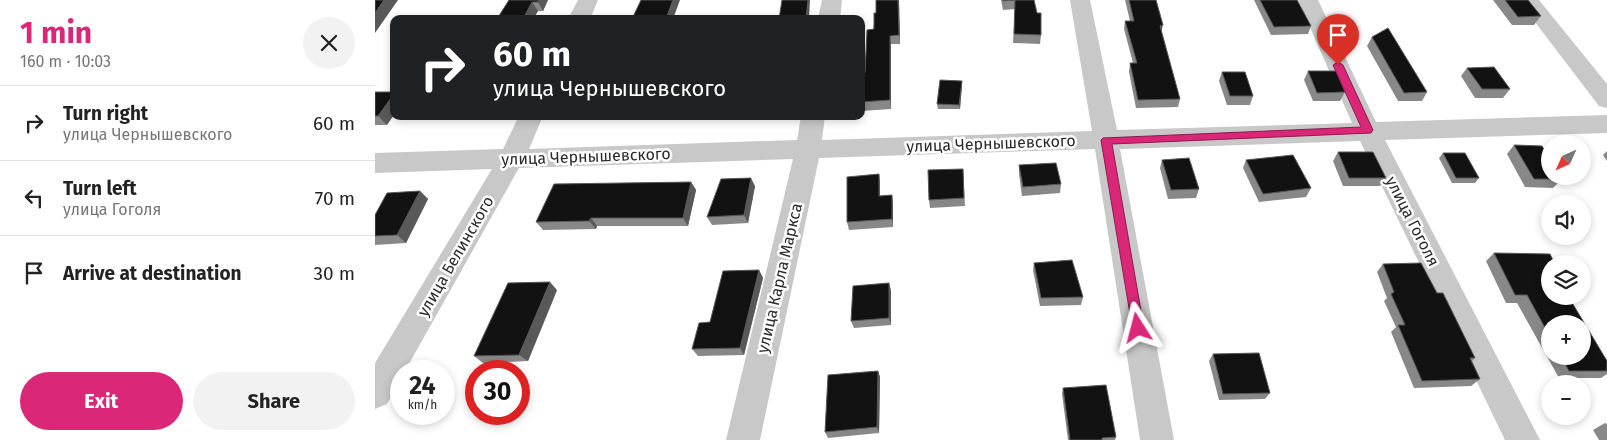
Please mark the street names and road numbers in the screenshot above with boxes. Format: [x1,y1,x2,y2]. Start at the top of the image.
street label: улица Чернышевского [906,131,1076,156]
street label: улица Чернышевского [501,144,671,169]
street label: улица Гоголя [1382,173,1443,269]
street label: улица Белинского [413,193,498,320]
street label: улица Карла Маркса [753,201,806,355]

